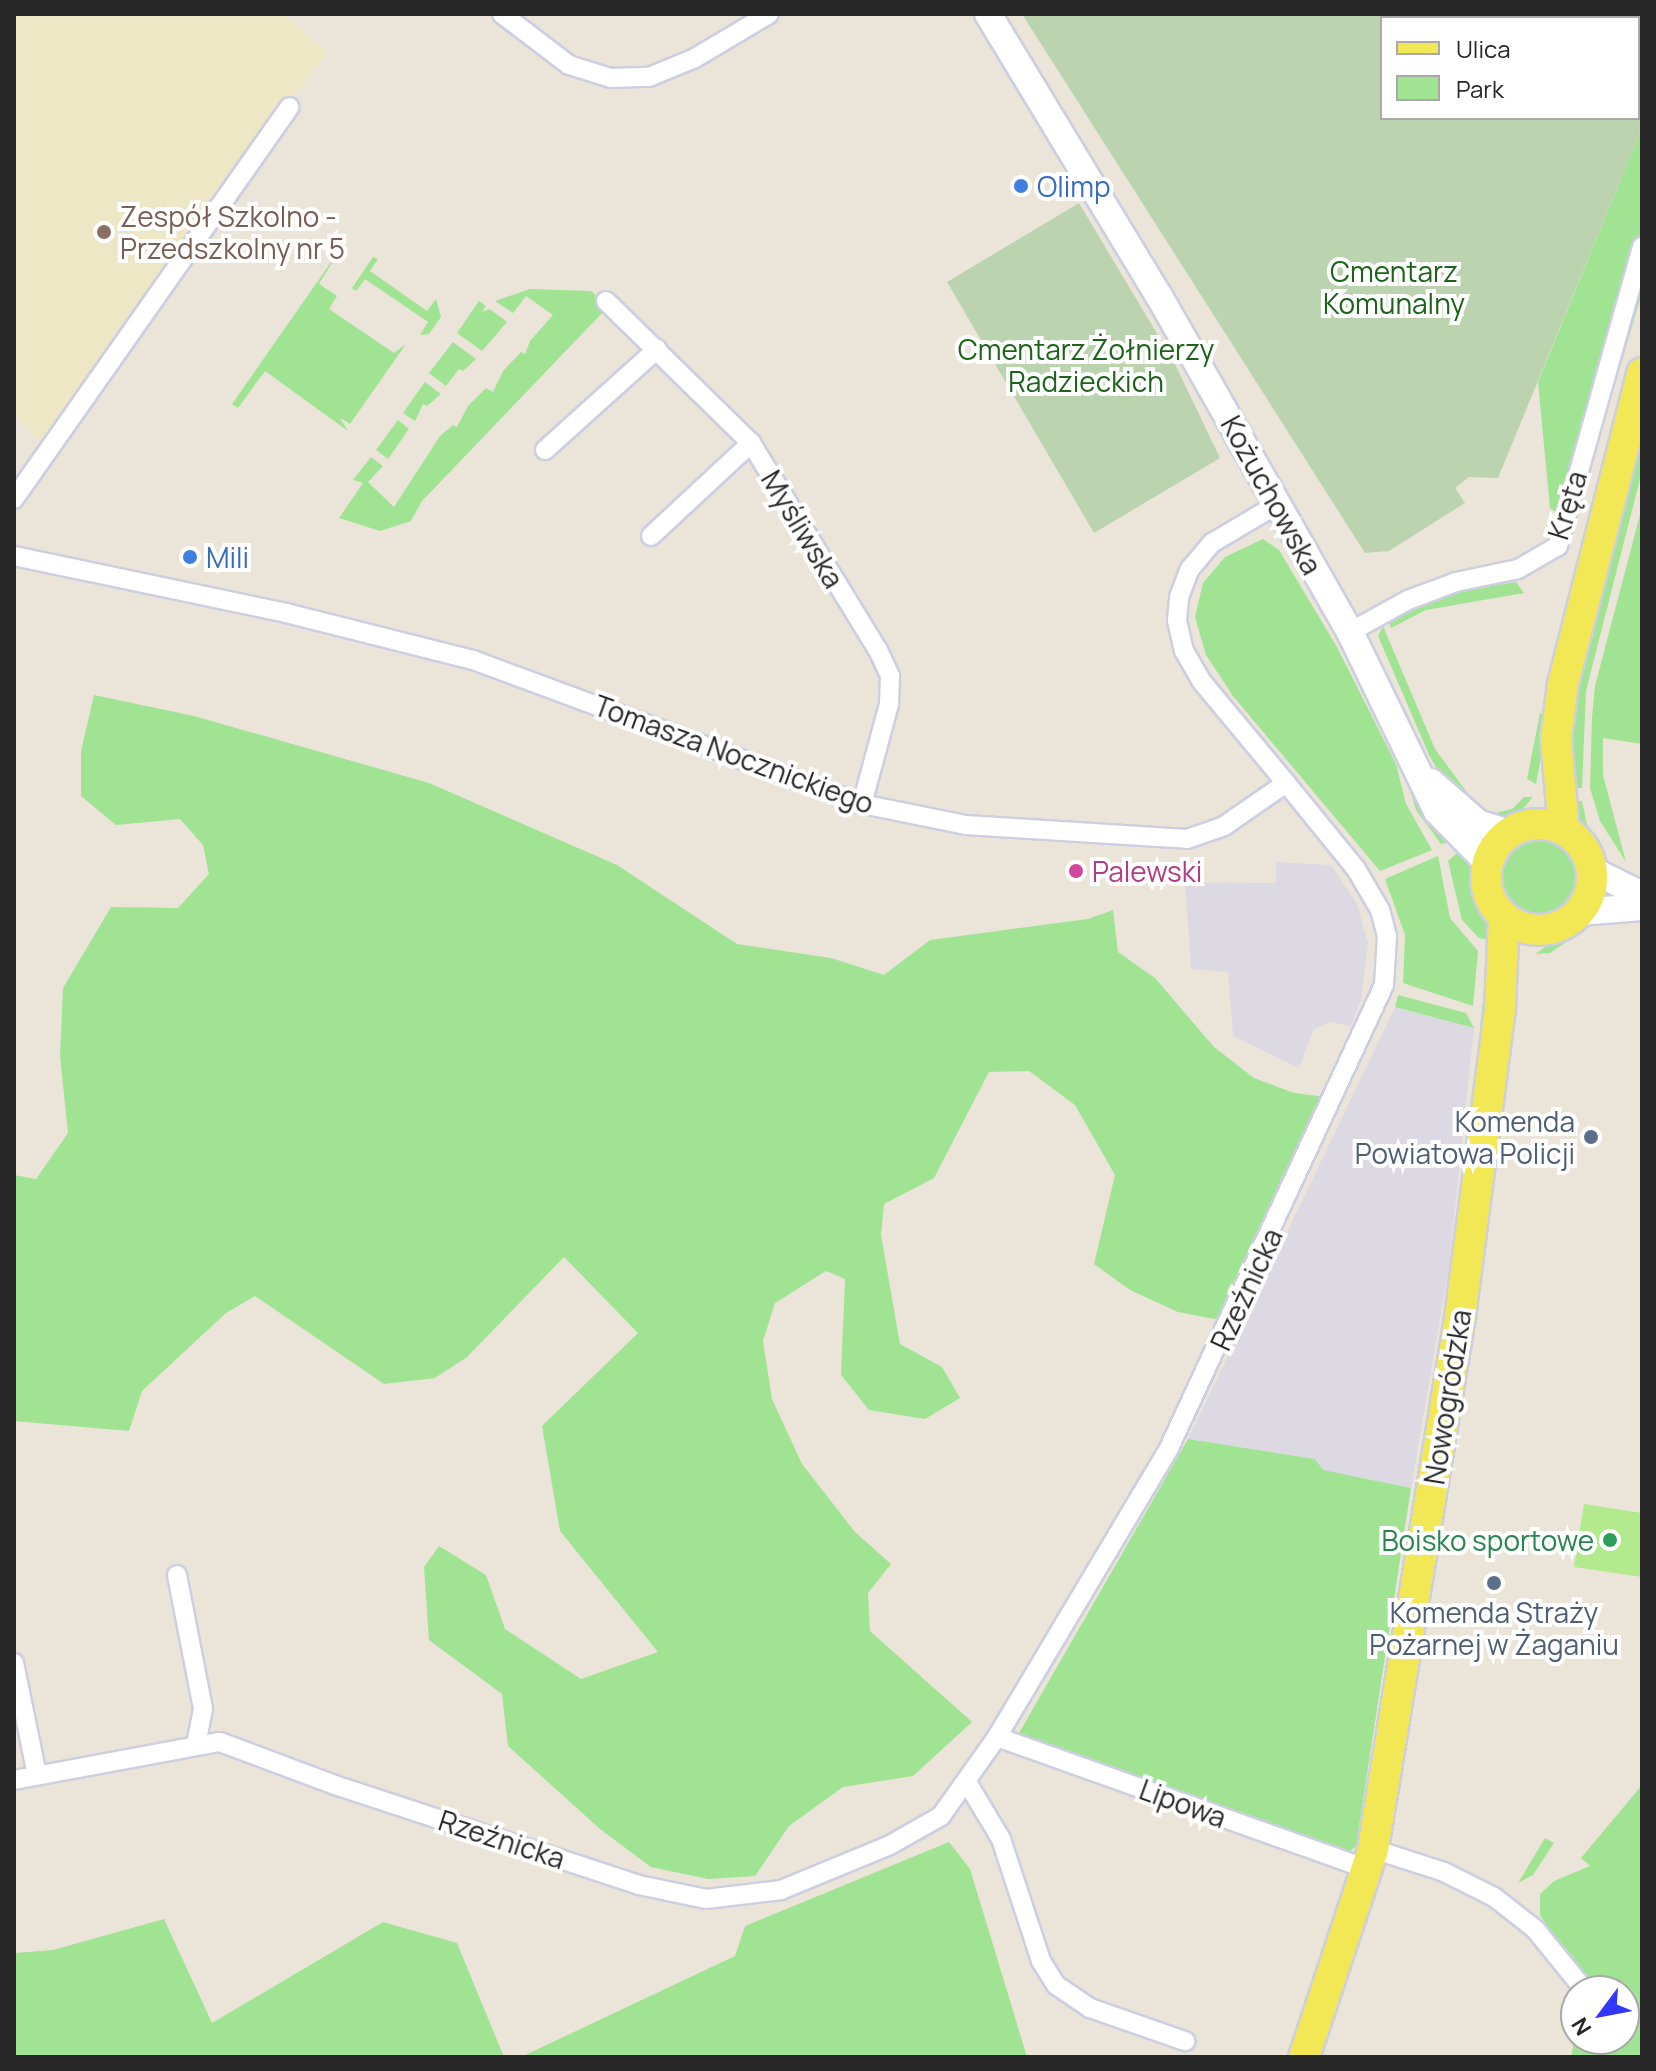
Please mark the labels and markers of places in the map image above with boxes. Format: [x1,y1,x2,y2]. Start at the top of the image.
place label: Olimp [1037,169,1111,203]
marker: Olimp [1012,177,1030,195]
place label: Zespół Szkolno - Przedszkolny nr 5 [120,199,345,265]
marker: Zespół Szkolno - Przedszkolny nr 5 [95,223,113,241]
place label: Mili [206,540,249,574]
marker: Mili [181,548,199,566]
place label: Palewski [1092,854,1202,888]
marker: Palewski [1067,862,1085,880]
place label: Komenda Powiatowa Policji [1355,1104,1575,1170]
marker: Komenda Powiatowa Policji [1582,1128,1600,1146]
place label: Boisko sportowe [1381,1523,1594,1557]
marker: Boisko sportowe [1601,1531,1619,1549]
marker: Komenda Straży Pożarnej w Żaganiu [1485,1574,1503,1592]
place label: Komenda Straży Pożarnej w Żaganiu [1369,1595,1619,1661]

